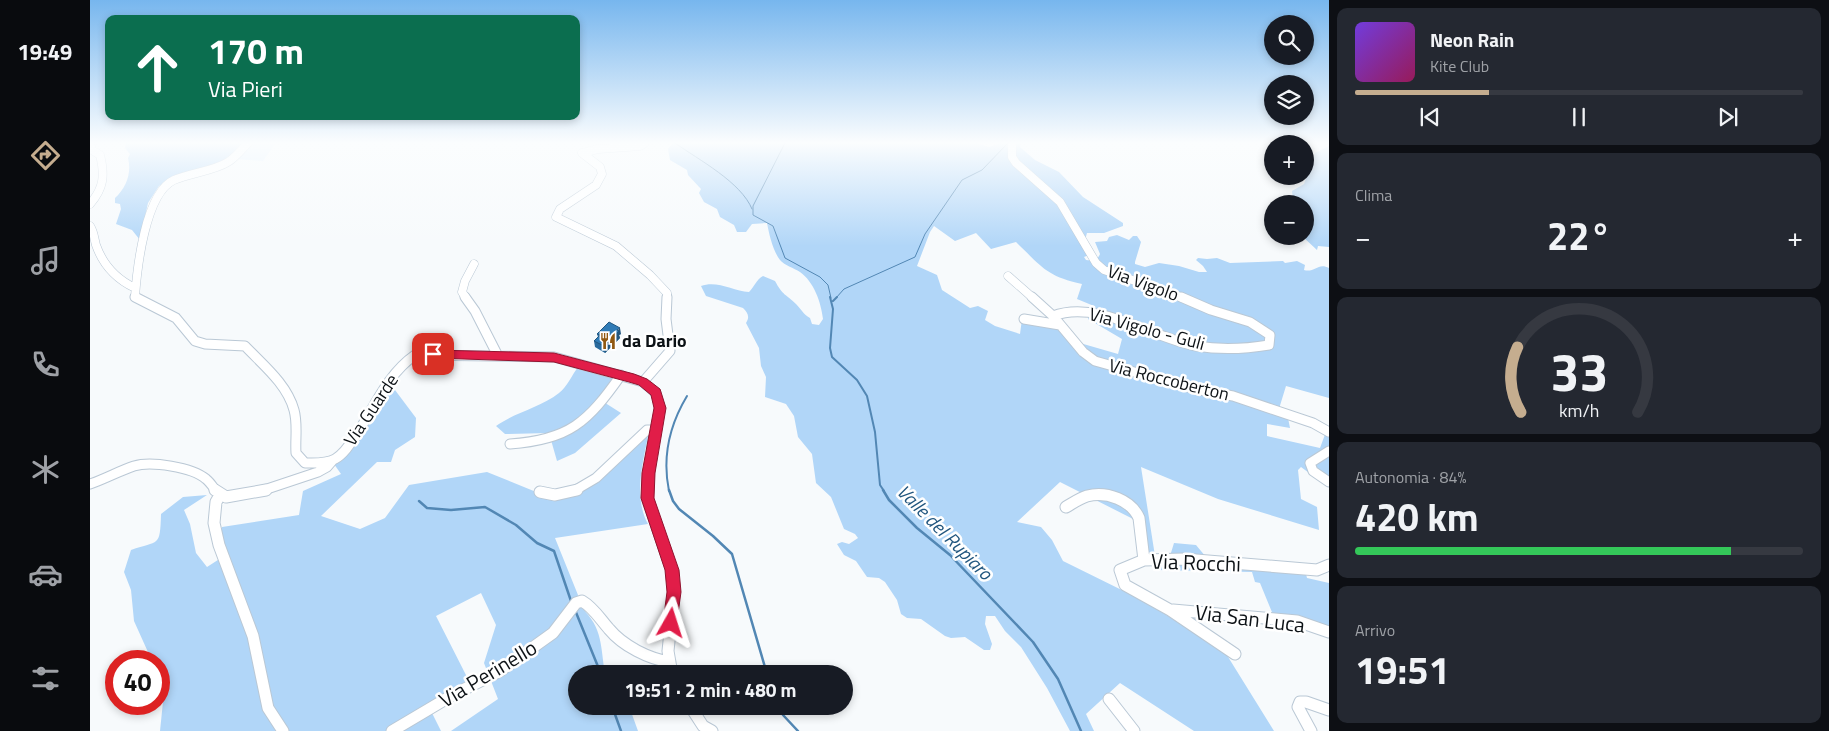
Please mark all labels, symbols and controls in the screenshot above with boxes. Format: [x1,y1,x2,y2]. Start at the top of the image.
map controls [1264,15,1314,245]
button: search [1264,15,1314,65]
text: 170 m [208,24,304,78]
text: Neon Rain [1430,25,1514,54]
text: 19:49 [18,35,72,69]
icon: ahead [125,35,190,100]
text: Kite Club [1430,54,1489,78]
text: Via Pieri [208,72,283,106]
button: layers [1264,75,1314,125]
icon: previous [1416,103,1444,131]
icon: pause [1565,103,1593,131]
icon: next [1714,103,1742,131]
button: + [1264,135,1314,185]
icon: directions [28,138,63,173]
text: Clima [1355,183,1392,207]
button: − [1264,195,1314,245]
text: 22° [1547,207,1611,265]
text: − [1355,215,1371,258]
text: + [1787,215,1803,258]
icon: music [28,243,63,278]
street label: Via Vigolo [1104,257,1183,308]
street label: Via Vigolo - Guli [1086,300,1208,357]
place label: da Dario [622,327,687,354]
restaurant icon: da Dario [598,331,618,351]
text: 33 [1550,332,1608,411]
pin [412,333,454,375]
icon: arrive [419,340,447,368]
icon: phone [28,347,63,382]
street label: Via Roccoberton [1106,352,1232,408]
street label: Via Guarde [337,368,405,451]
text: km/h [1559,397,1599,424]
icon: climate [28,452,63,487]
text: Autonomia · 84% [1355,465,1466,489]
water label: Valle del Rupiaro [891,477,1000,587]
text: 420 km [1355,488,1479,546]
street label: Via Rocchi [1151,544,1241,580]
icon: car [28,557,63,592]
street label: Via San Luca [1193,595,1307,641]
position arrow [644,596,696,648]
text: Arrivo [1355,618,1395,642]
street label: Via Perinello [432,631,543,715]
text: 19:51 [1355,641,1450,699]
speed limit sign: 40 [105,650,170,715]
icon: filters [28,661,63,696]
text: 19:51 · 2 min · 480 m [624,675,797,704]

